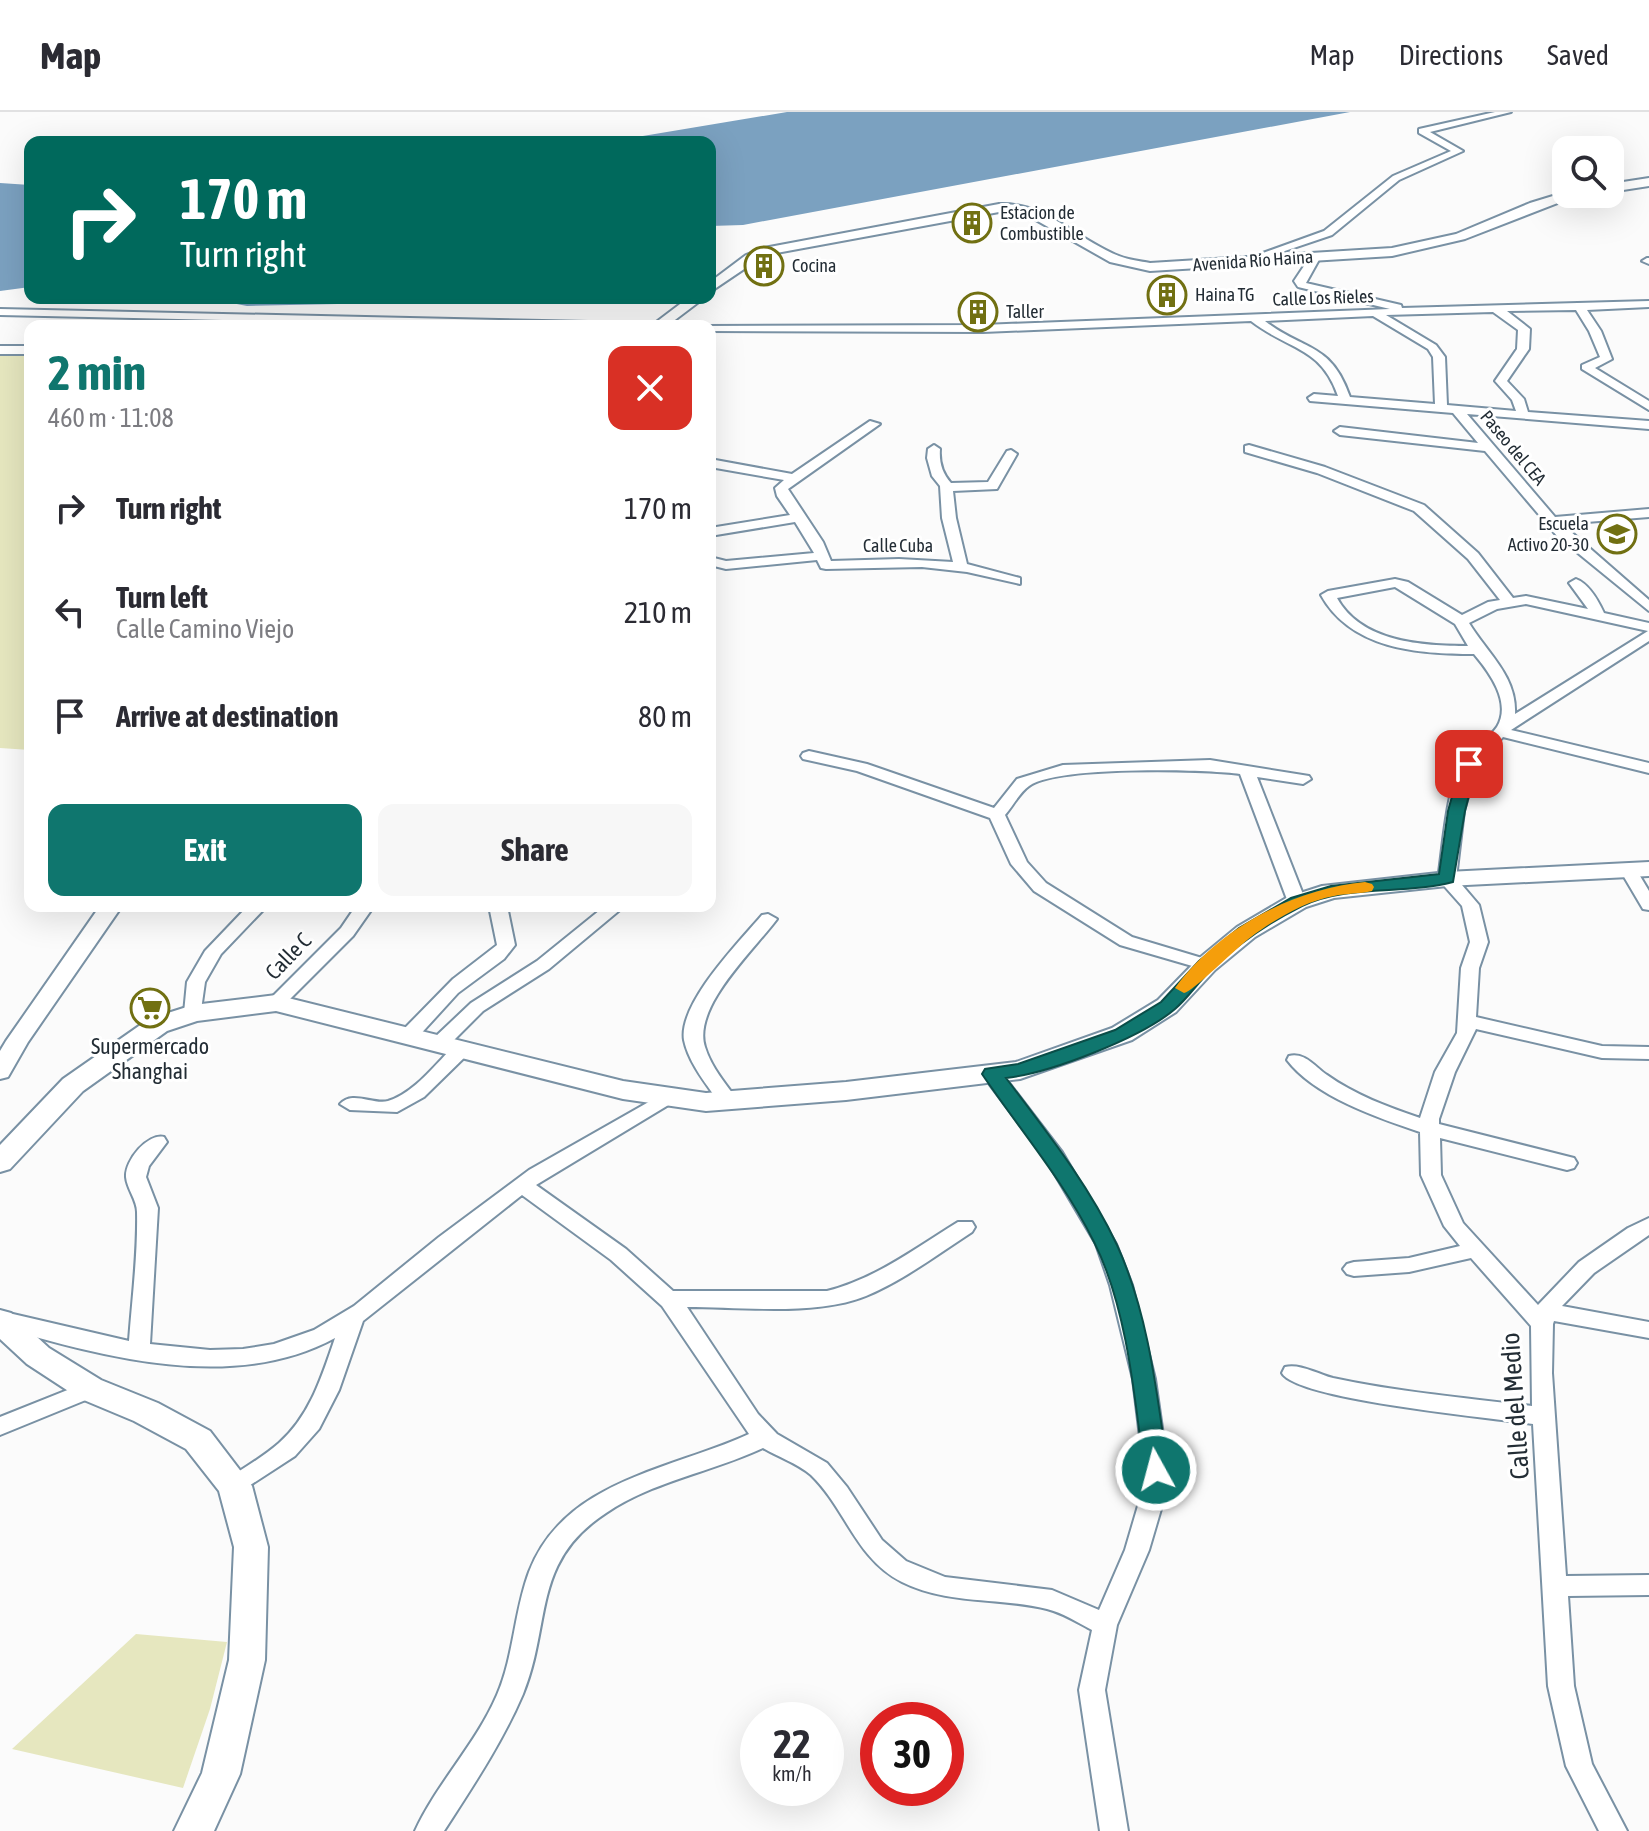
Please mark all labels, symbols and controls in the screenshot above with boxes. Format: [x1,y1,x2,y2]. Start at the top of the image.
text: Map [40,34,101,77]
text: Map [1310,39,1355,71]
text: Directions [1399,39,1503,71]
text: Saved [1547,39,1609,71]
map controls [1552,136,1624,208]
button: search [1552,136,1624,208]
text: 170 m [180,167,307,231]
icon: right [48,168,152,272]
building icon: Estacion de Combustible [951,202,993,244]
place label: Estacion de Combustible [1000,202,1084,244]
text: Turn right [180,233,307,275]
building icon: Cocina [743,245,785,287]
street label: Avenida Río Haina [1192,246,1314,275]
place label: Cocina [792,255,836,276]
building icon: Haina TG [1146,274,1188,316]
place label: Haina TG [1195,284,1255,305]
street label: Calle Los Rieles [1272,285,1374,310]
building icon: Taller [957,291,999,333]
place label: Taller [1006,301,1045,322]
text: 2 min [48,345,146,400]
button: close [608,346,692,430]
text: 460 m · 11:08 [48,403,174,433]
street label: Paseo del CEA [1476,406,1551,489]
icon: right [48,486,92,530]
text: Turn right [116,491,222,525]
text: 170 m [624,491,692,525]
place label: Escuela Activo 20-30 [1508,513,1589,555]
school or university icon: Escuela Activo 20-30 [1596,513,1638,555]
street label: Calle Cuba [863,535,933,556]
text: Turn left [116,580,208,614]
icon: left [48,590,92,634]
text: 210 m [624,595,692,629]
text: Calle Camino Viejo [116,614,294,644]
icon: arrive [48,694,92,738]
text: Arrive at destination [116,699,338,733]
text: 80 m [638,699,692,733]
pin [1435,730,1503,798]
icon: arrive [1447,742,1491,786]
button: Exit [48,804,362,896]
button: Share [378,804,692,896]
street label: Calle C [260,927,316,985]
supermarket icon: Supermercado Shanghai [129,987,171,1029]
place label: Supermercado Shanghai [91,1033,209,1084]
street label: Calle del Medio [1495,1332,1535,1480]
position arrow [1114,1428,1198,1512]
speed limit sign: 30 [860,1702,964,1806]
text: 22 [773,1721,811,1766]
text: km/h [772,1762,812,1785]

